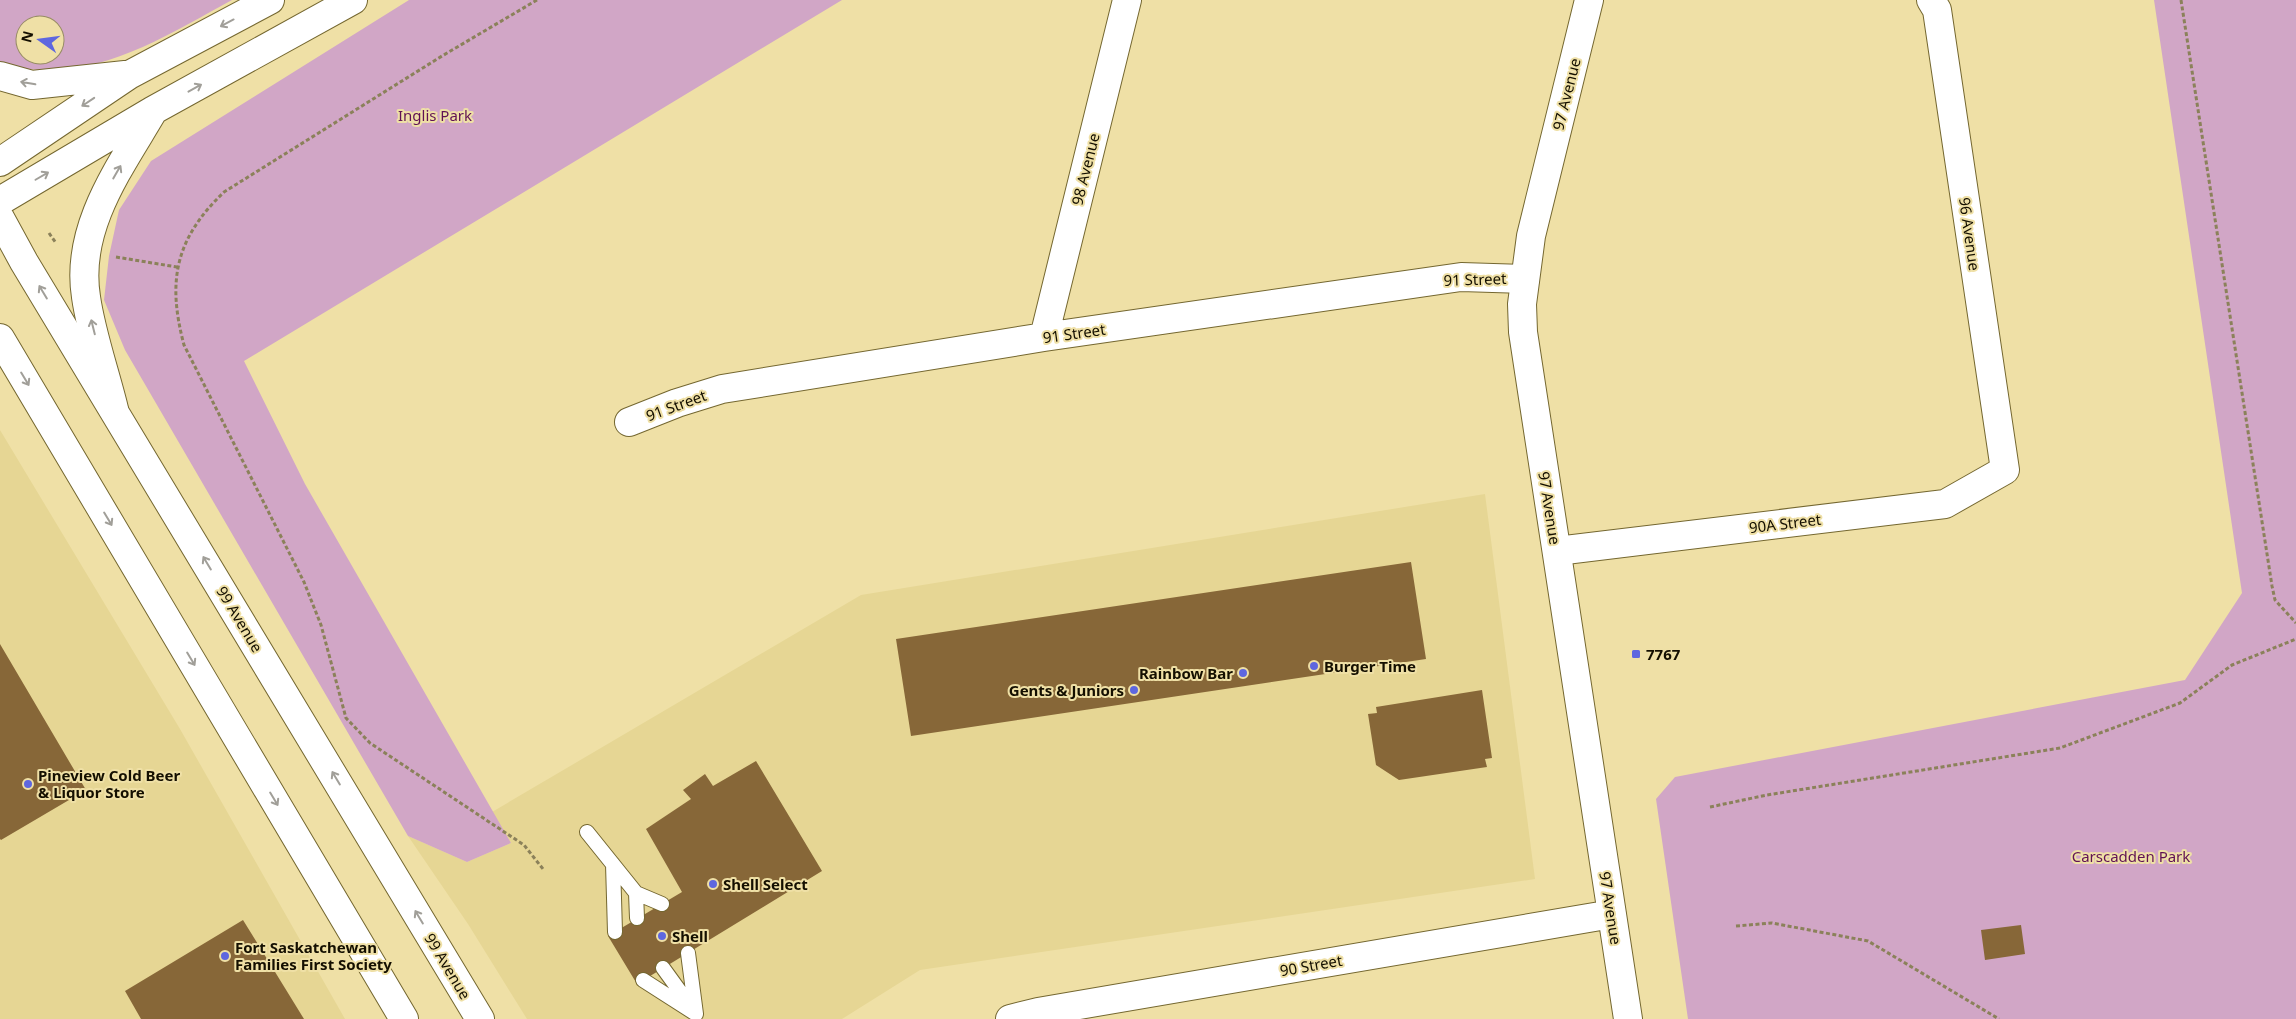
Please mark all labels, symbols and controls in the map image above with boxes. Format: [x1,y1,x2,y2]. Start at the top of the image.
north arrow [15,15,65,65]
one-way arrow [220,19,235,28]
text: N [16,29,37,45]
street label: 97 Avenue [1547,56,1585,132]
one-way arrow [21,78,37,88]
one-way arrow [187,83,202,92]
one-way arrow [81,97,95,107]
park label: Inglis Park [398,105,472,125]
street label: 98 Avenue [1066,131,1104,207]
one-way arrow [113,166,123,180]
one-way arrow [35,171,49,181]
street label: 96 Avenue [1955,196,1985,272]
street label: 91 Street [1443,268,1507,290]
one-way arrow [37,286,47,300]
street label: 91 Street [1041,319,1107,347]
one-way arrow [88,320,98,336]
one-way arrow [20,372,30,386]
street label: 91 Street [643,385,710,425]
street label: 97 Avenue [1534,470,1566,546]
street label: 90A Street [1748,509,1823,537]
one-way arrow [103,512,113,526]
one-way arrow [201,557,211,571]
street label: 99 Avenue [212,582,268,656]
place label: 7767 [1646,644,1681,664]
marker: 7767 [1630,648,1642,660]
one-way arrow [186,652,196,666]
place label: Burger Time [1324,656,1416,676]
marker: Burger Time [1308,660,1320,672]
place label: Rainbow Bar [1139,663,1233,683]
marker: Rainbow Bar [1237,667,1249,679]
place label: Gents & Juniors [1009,680,1124,700]
marker: Gents & Juniors [1128,684,1140,696]
place label: Pineview Cold Beer & Liquor Store [38,765,180,802]
one-way arrow [330,771,340,785]
marker: Pineview Cold Beer & Liquor Store [22,778,34,790]
one-way arrow [269,791,279,805]
park label: Carscadden Park [2072,846,2190,866]
street label: 97 Avenue [1595,870,1627,946]
place label: Shell Select [723,874,808,894]
marker: Shell Select [707,878,719,890]
one-way arrow [414,910,424,924]
place label: Shell [672,926,708,946]
street label: 99 Avenue [420,929,476,1003]
marker: Shell [656,930,668,942]
place label: Fort Saskatchewan Families First Society [235,937,392,974]
marker: Fort Saskatchewan Families First Society [219,950,231,962]
street label: 90 Street [1278,950,1344,980]

